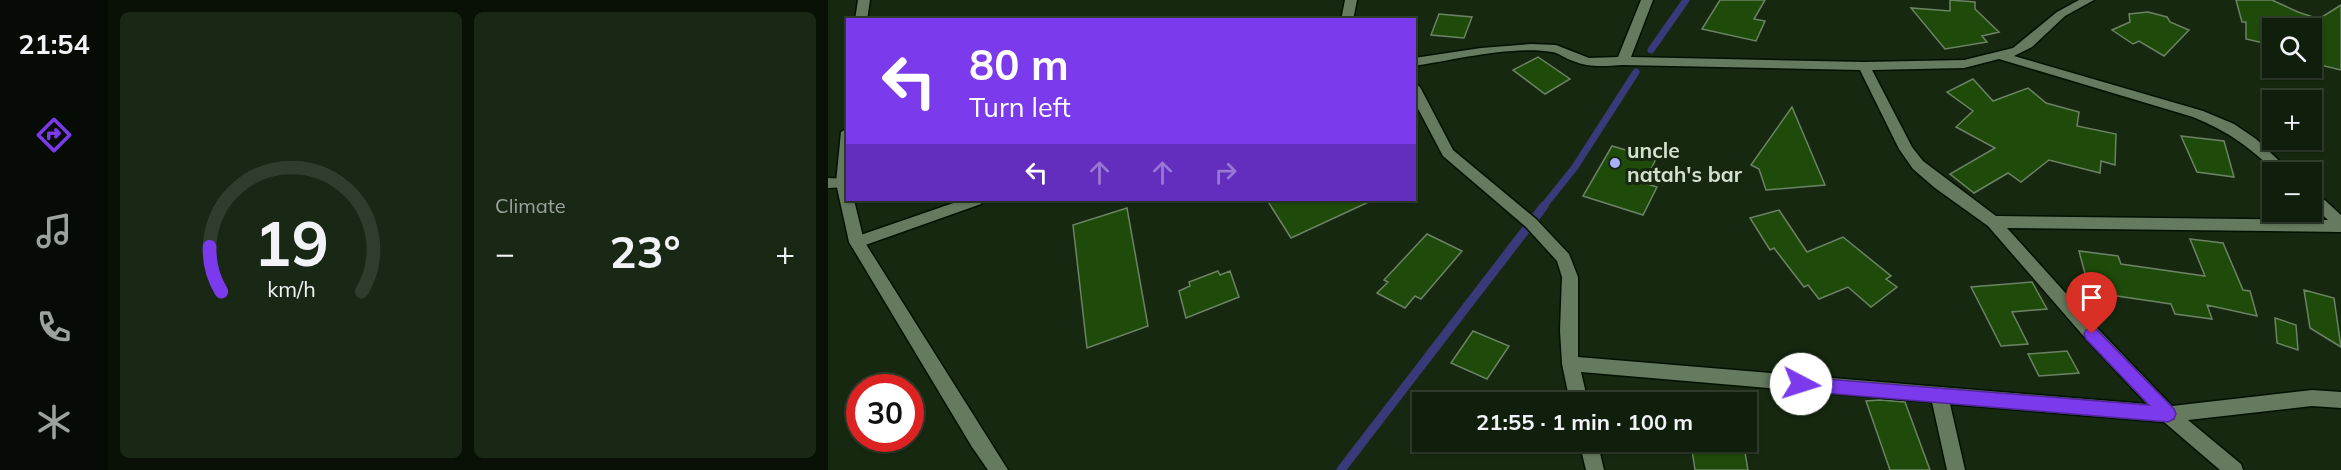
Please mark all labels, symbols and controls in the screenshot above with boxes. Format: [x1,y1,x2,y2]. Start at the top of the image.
map controls [2262,18,2322,222]
button: search [2262,18,2322,78]
text: 21:54 [18,27,90,61]
text: 80 m [969,38,1069,91]
icon: left [870,42,948,120]
text: Turn left [969,90,1071,124]
button: + [2262,90,2322,150]
icon: directions [33,114,75,156]
place label: uncle natah's bar [1627,137,1743,187]
icon: left [1020,156,1053,189]
icon: ahead [1083,156,1116,189]
icon: ahead [1146,156,1179,189]
icon: right [1209,156,1242,189]
marker: uncle natah's bar [1608,156,1622,170]
button: − [2262,162,2322,222]
text: Climate [495,193,566,218]
text: 19 [254,203,328,282]
icon: music [33,210,75,252]
text: 23° [609,223,681,279]
text: − [495,232,515,273]
text: + [775,232,795,273]
pin [2066,272,2117,334]
text: km/h [267,275,315,302]
icon: arrive [2075,281,2108,314]
icon: phone [33,306,75,348]
position arrow [1769,352,1833,416]
speed limit sign: 30 [846,374,924,452]
icon: climate [33,401,75,443]
text: 21:55 · 1 min · 100 m [1476,408,1693,436]

